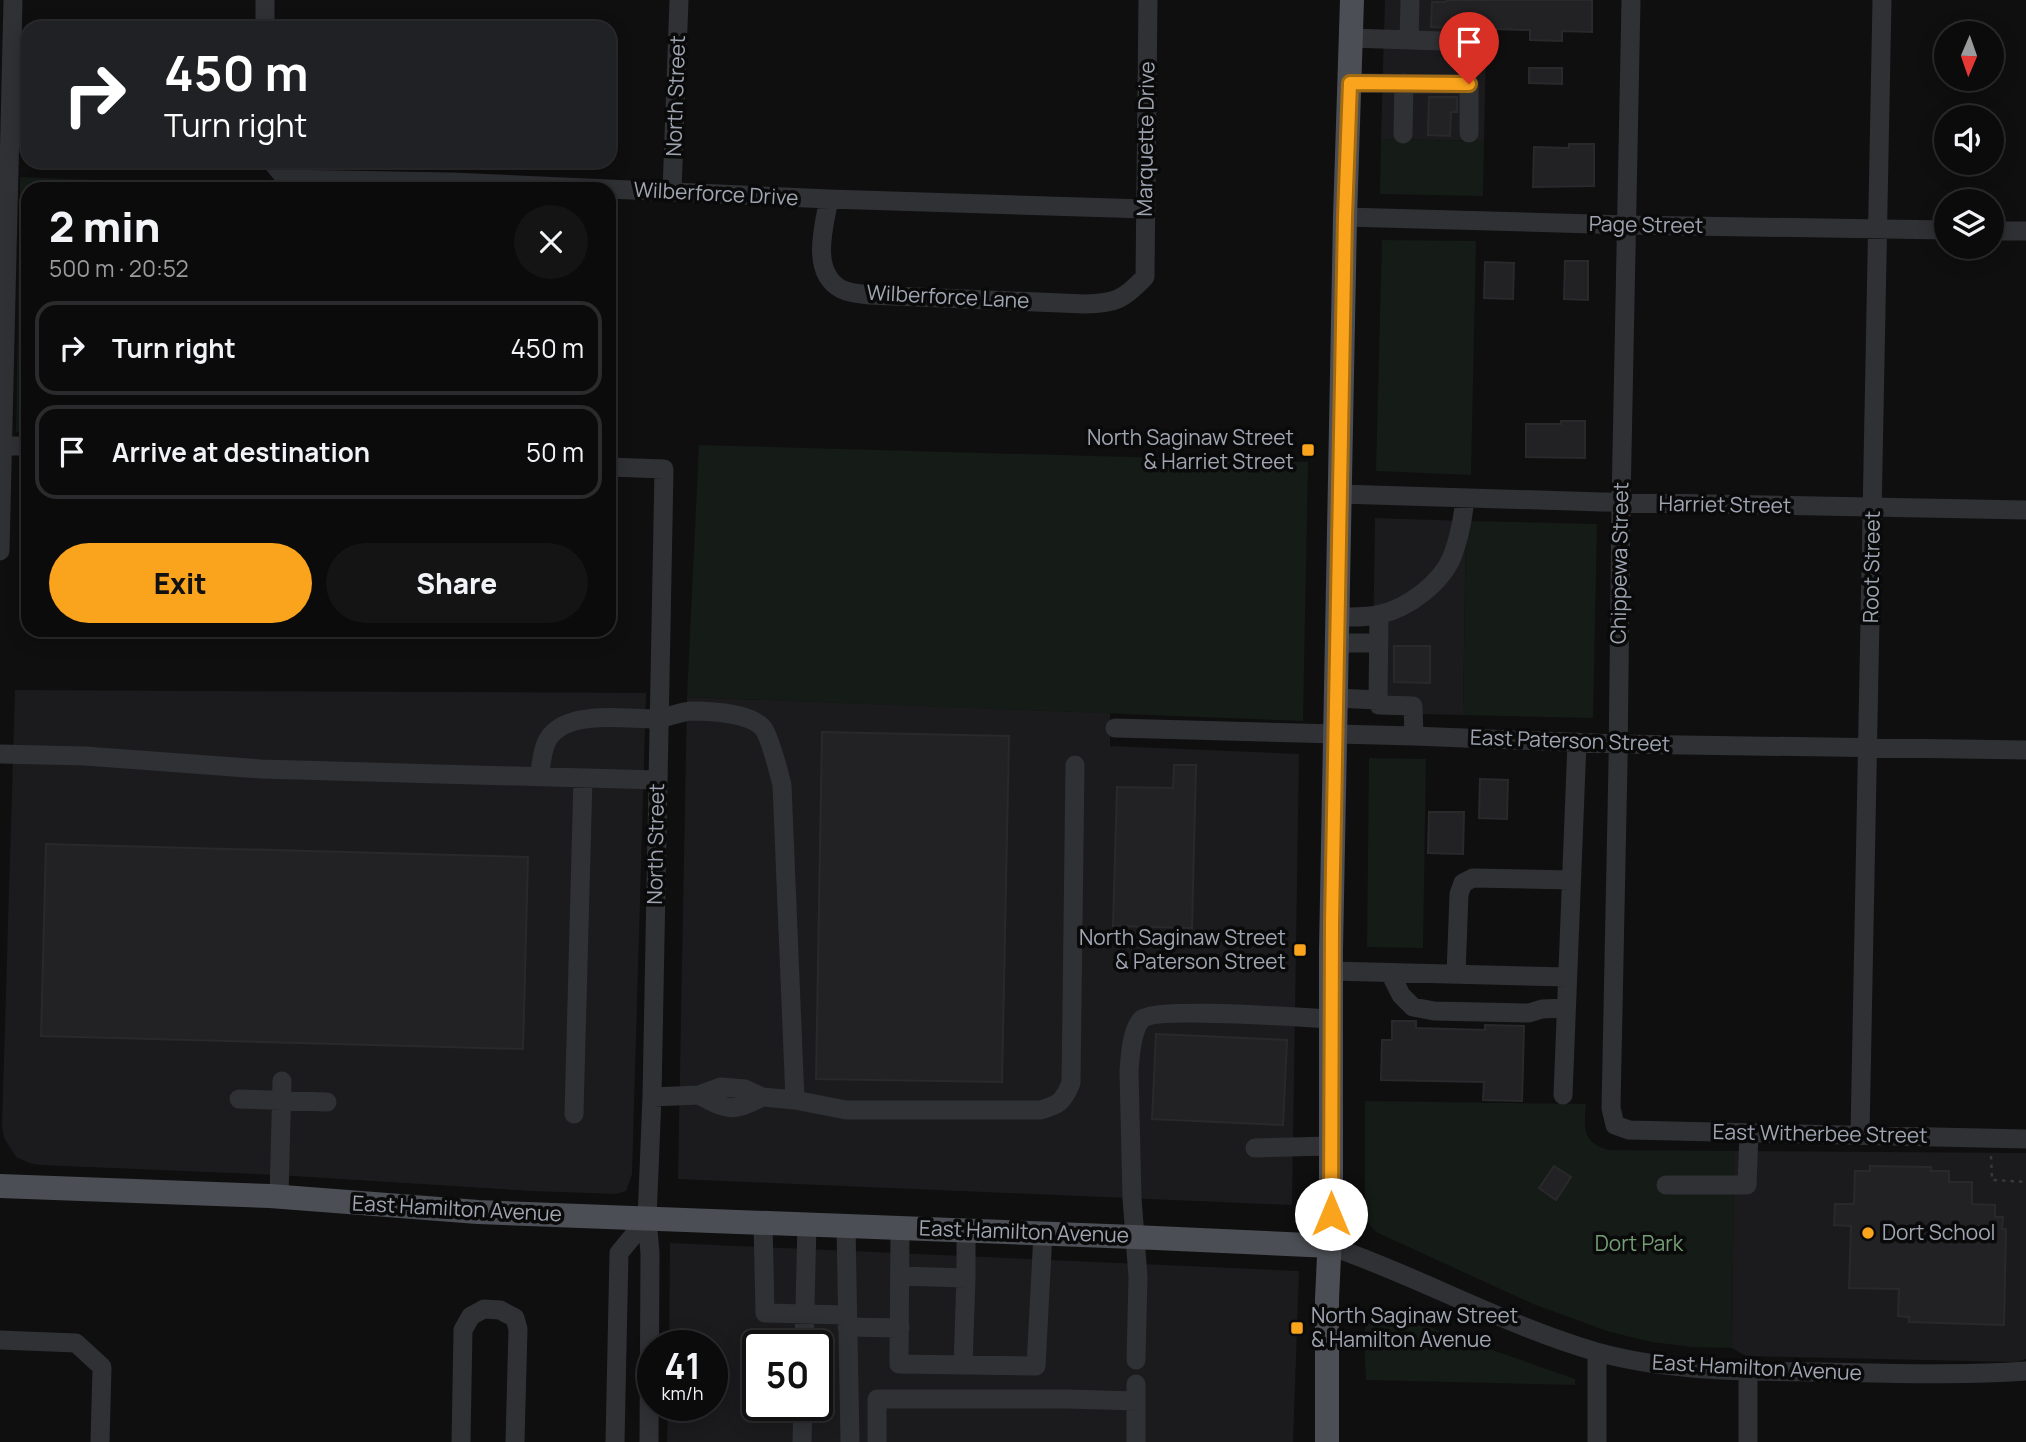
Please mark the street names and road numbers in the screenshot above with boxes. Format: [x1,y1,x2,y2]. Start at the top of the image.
street label: North Street [659,35,691,157]
street label: Marquette Drive [1130,61,1160,217]
street label: Wilberforce Drive [633,175,799,211]
street label: Page Street [1589,209,1703,239]
street label: Wilberforce Lane [866,278,1030,314]
street label: Chippewa Street [1604,482,1634,644]
street label: Harriet Street [1658,489,1792,519]
street label: Root Street [1856,511,1886,623]
street label: East Paterson Street [1469,723,1671,757]
street label: North Street [640,783,670,905]
street label: East Witherbee Street [1712,1117,1928,1149]
street label: East Hamilton Avenue [352,1189,563,1227]
street label: East Hamilton Avenue [919,1213,1129,1249]
street label: East Hamilton Avenue [1652,1348,1863,1386]

